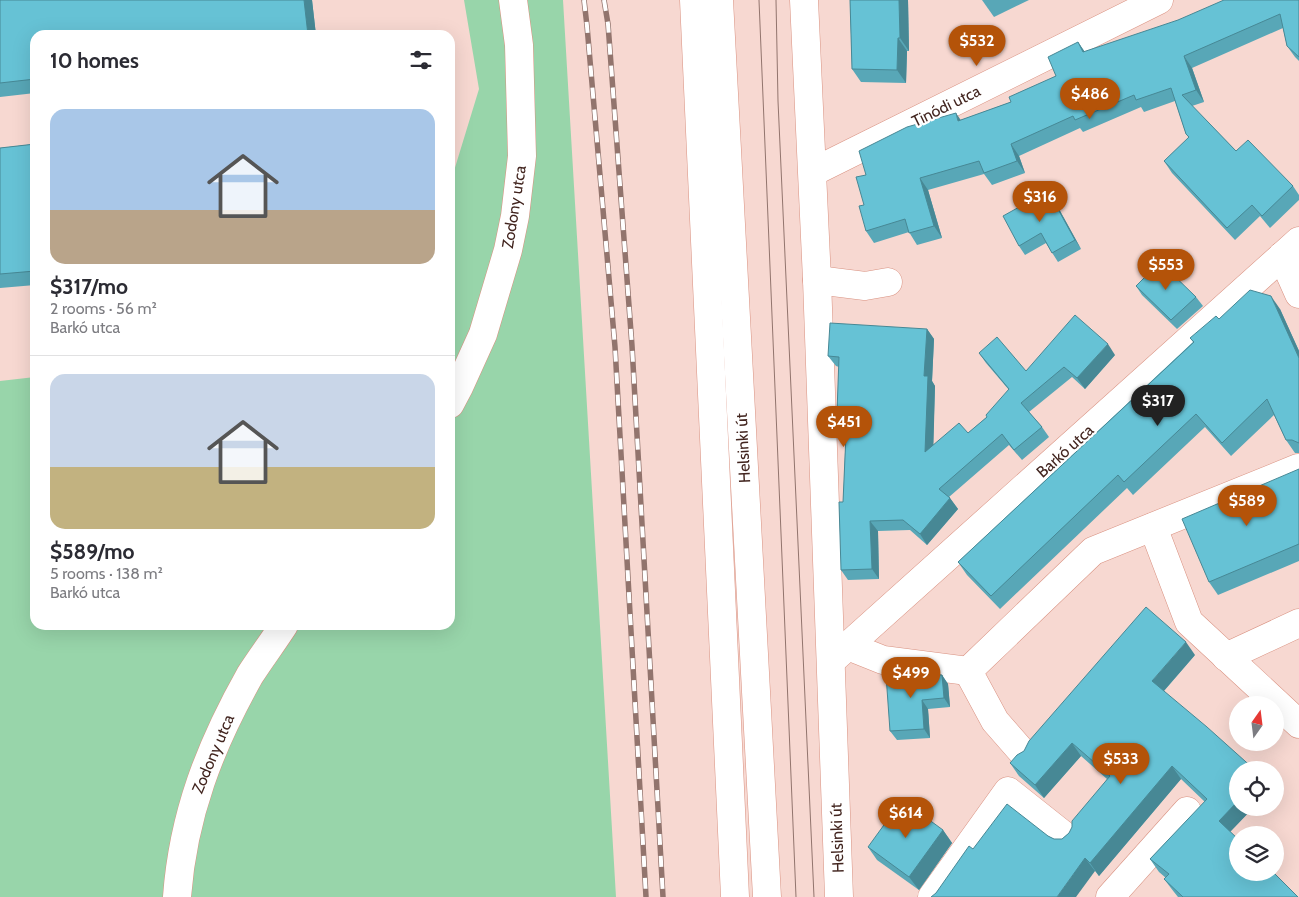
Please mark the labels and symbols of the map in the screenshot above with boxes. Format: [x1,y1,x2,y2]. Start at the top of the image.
pin: $532 [947,24,1007,67]
pin: $486 [1060,78,1120,120]
street label: Tinódi utca [909,81,984,131]
street label: Zodony utca [498,164,530,250]
pin: $316 [1010,180,1070,223]
pin: $553 [1136,248,1196,291]
pin: $317 [1128,384,1188,427]
pin: $451 [814,406,874,448]
street label: Helsinki út [732,412,754,483]
street label: Barkó utca [1033,420,1098,482]
pin: $589 [1217,484,1277,527]
pin: $499 [881,656,941,699]
north arrow [1229,696,1284,751]
street label: Zodony utca [188,711,238,796]
pin: $533 [1091,742,1151,785]
pin: $614 [876,796,936,839]
street label: Helsinki út [826,802,848,873]

